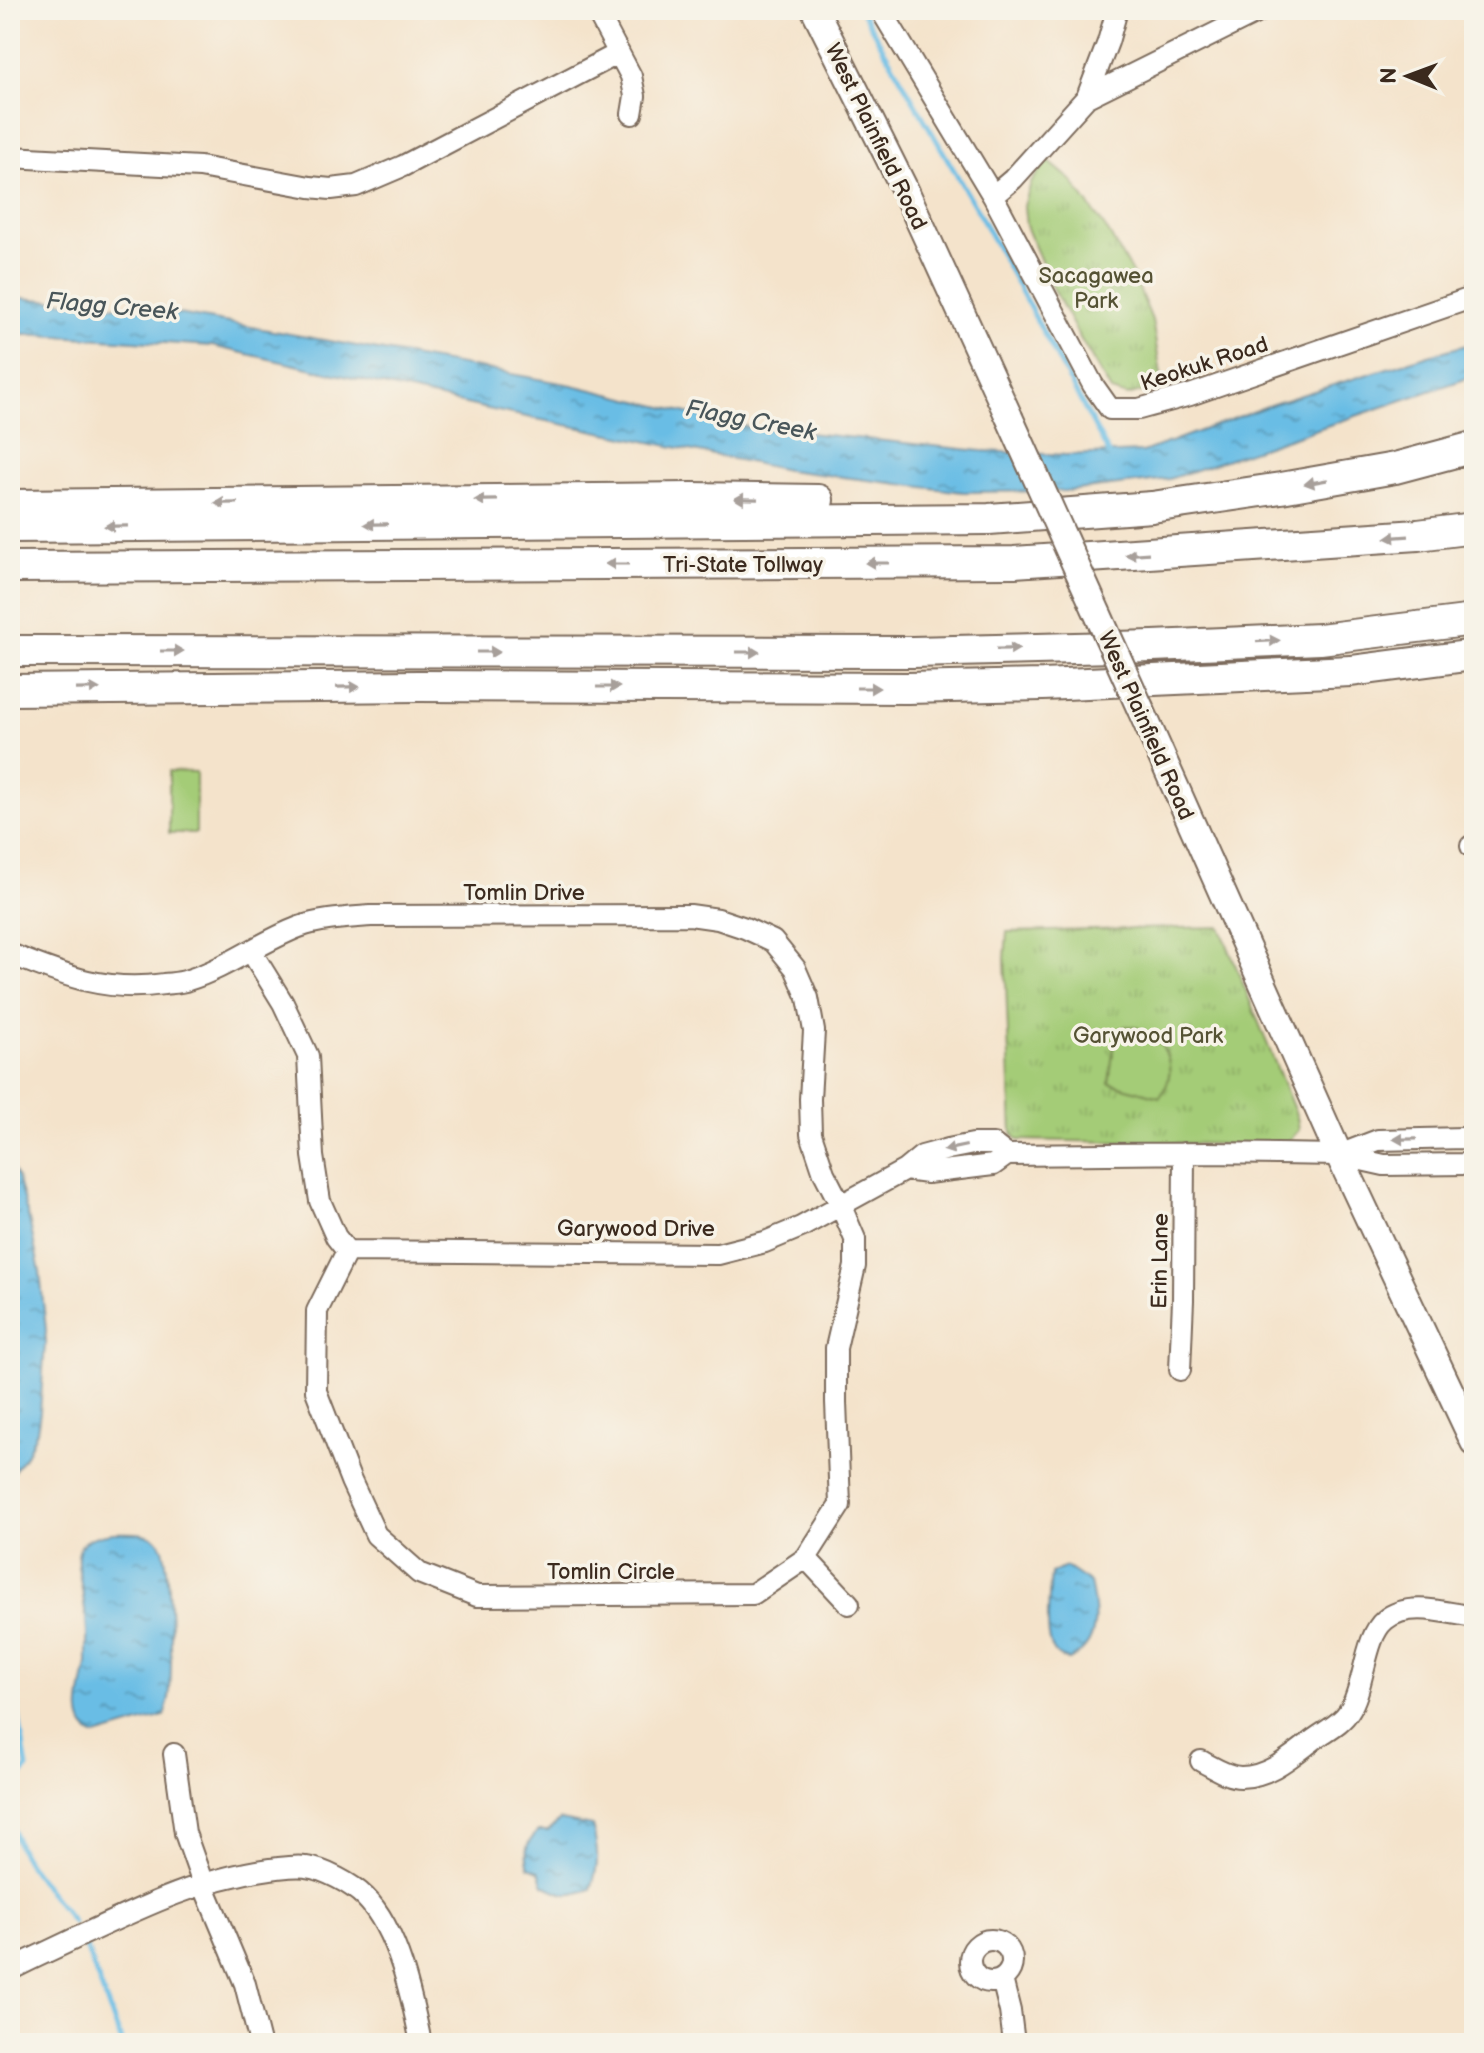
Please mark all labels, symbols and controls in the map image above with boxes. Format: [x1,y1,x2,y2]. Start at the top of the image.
north arrow [1368,36,1448,116]
street label: West Plainfield Road [819,39,933,234]
text: N [1376,67,1403,84]
park label: Sacagawea Park [1038,263,1154,315]
water label: Flagg Creek [45,286,180,327]
street label: Keokuk Road [1137,331,1272,398]
water label: Flagg Creek [683,394,820,448]
one-way arrow [1303,476,1328,488]
one-way arrow [733,492,758,505]
one-way arrow [473,494,498,506]
one-way arrow [213,496,238,509]
one-way arrow [363,518,388,530]
one-way arrow [103,520,128,532]
one-way arrow [1384,531,1409,544]
one-way arrow [1124,548,1149,561]
street label: Tri-State Tollway [663,552,823,579]
one-way arrow [864,557,889,569]
one-way arrow [604,558,629,570]
street label: West Plainfield Road [1092,627,1200,824]
one-way arrow [1256,634,1281,647]
one-way arrow [996,643,1021,656]
one-way arrow [160,645,185,658]
one-way arrow [476,646,501,658]
one-way arrow [736,646,761,658]
one-way arrow [336,681,361,693]
one-way arrow [596,681,621,693]
one-way arrow [856,682,881,694]
one-way arrow [76,683,101,696]
street label: Tomlin Drive [463,880,585,907]
park label: Garywood Park [1073,1023,1223,1050]
one-way arrow [1392,1133,1417,1146]
one-way arrow [943,1142,968,1155]
street label: Erin Lane [1146,1213,1175,1309]
street label: Garywood Drive [557,1216,715,1243]
street label: Tomlin Circle [547,1559,675,1586]

